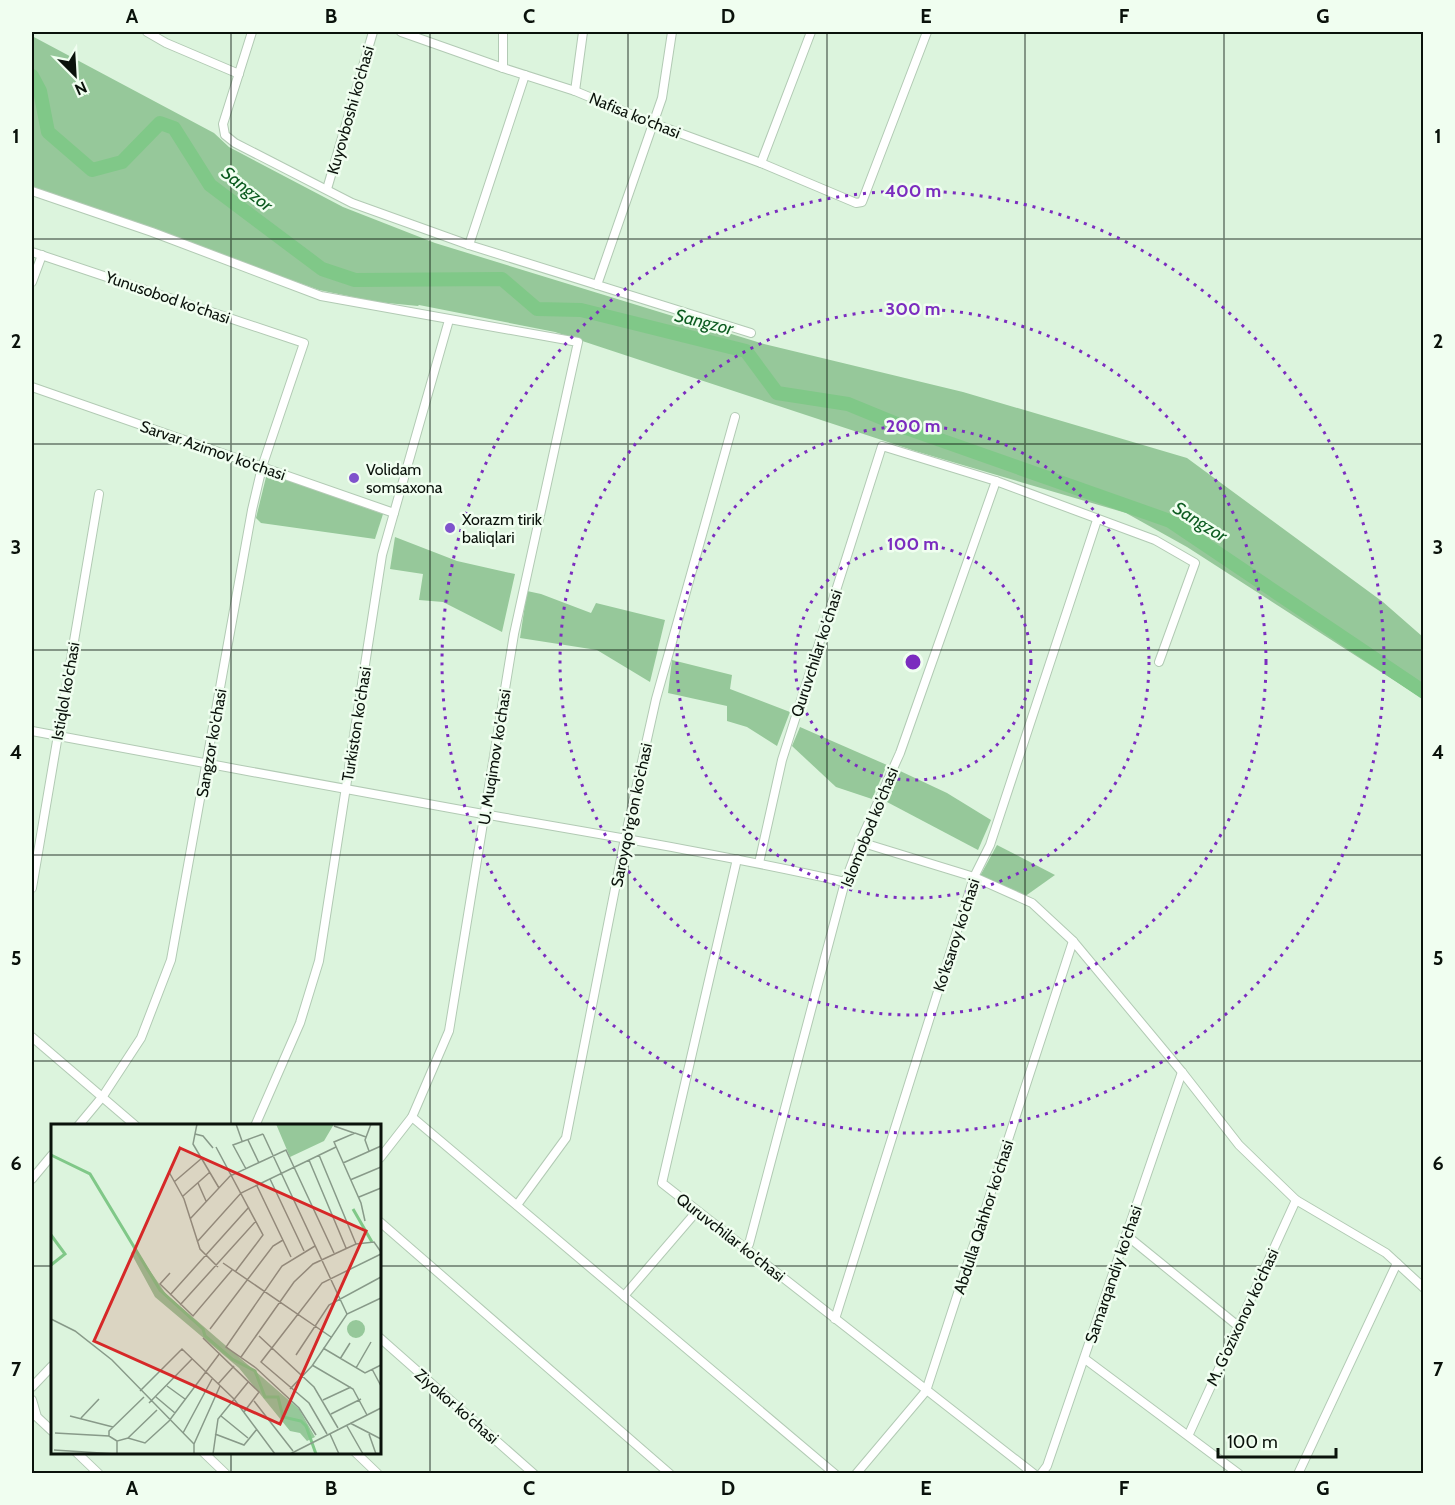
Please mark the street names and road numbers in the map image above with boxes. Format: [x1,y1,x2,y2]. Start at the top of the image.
street label: Kuyovboshi ko'chasi [323,44,378,177]
street label: Nafisa ko'chasi [586,89,683,142]
street label: Yunusobod ko'chasi [102,267,233,328]
street label: Sarvar Azimov ko'chasi [138,417,288,484]
street label: Quruvchilar ko'chasi [787,587,846,719]
street label: Istiqlol ko'chasi [47,640,83,742]
street label: Turkiston ko'chasi [338,665,375,783]
street label: Sangzor ko'chasi [193,687,230,799]
street label: U. Muqimov ko'chasi [474,688,515,826]
street label: Saroyqo'rg'on ko'chasi [607,741,656,889]
street label: Islomobod ko'chasi [837,765,902,890]
street label: Ko'ksaroy ko'chasi [929,876,984,994]
street label: Abdulla Qahhor ko'chasi [950,1138,1017,1297]
street label: Quruvchilar ko'chasi [673,1189,789,1286]
street label: Samarqandiy ko'chasi [1081,1203,1146,1346]
street label: M. G'ozixonov ko'chasi [1202,1246,1283,1389]
street label: Ziyokor ko'chasi [411,1365,502,1448]

